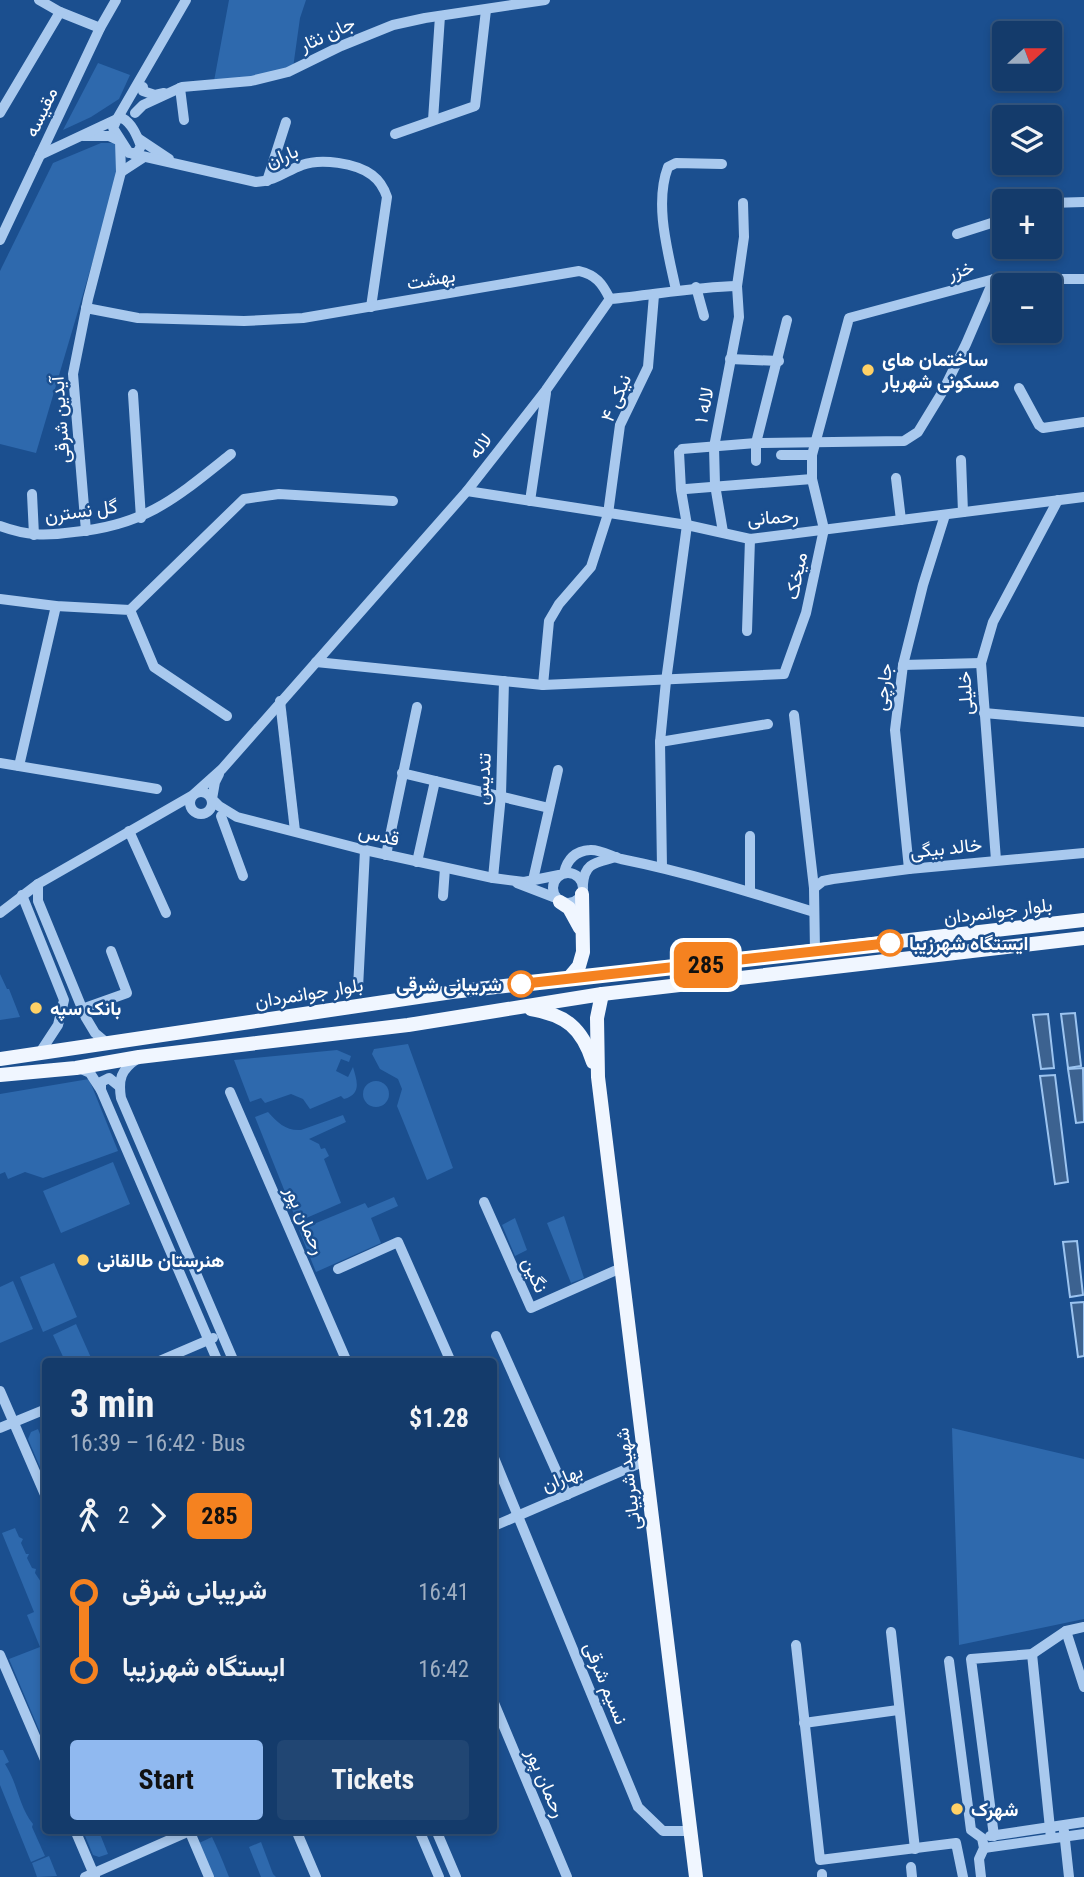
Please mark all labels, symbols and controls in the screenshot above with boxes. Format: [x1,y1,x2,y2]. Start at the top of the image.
street label: جان نثار [294,11,359,57]
north arrow [992,21,1062,91]
map controls [992,21,1062,343]
street label: مقیسه [20,83,62,141]
button: layers [992,105,1062,175]
street label: باران [262,139,302,173]
button: + [992,189,1062,259]
street label: خزر [944,255,977,285]
street label: بهشت [405,263,457,295]
button: − [992,273,1062,343]
place label: ساختمان های مسکونی شهریار [881,348,1000,394]
marker: ساختمان های مسکونی شهریار [860,362,876,378]
street label: نیکی ۴ [596,371,636,425]
street label: آیدین شرقی [45,374,75,464]
street label: لاله ۱ [689,385,719,425]
street label: لاله [463,429,497,463]
street label: گل نسترن [43,495,119,527]
street label: رحمانی [747,504,799,530]
street label: میخک [780,550,812,602]
street label: جارچی [869,662,899,712]
street label: خلیلی [952,670,978,716]
street label: تندیس [470,752,496,806]
street label: قدس [356,819,402,851]
street label: خالد بیگی [909,833,983,863]
street label: بلوار جوانمردان [942,893,1054,929]
marker: ایستگاه شهرزیبا [877,930,903,956]
place label: ایستگاه شهرزیبا [909,932,1029,956]
line badge: 285 [666,942,746,988]
text: 285 [688,951,724,979]
marker: شریبانی شرقی [508,971,534,997]
street label: بلوار جوانمردان [253,973,365,1013]
place label: شریبانی شرقی [396,973,502,997]
place label: بانک سپه [50,997,121,1022]
marker: بانک سپه [28,1000,44,1016]
street label: رحمان پور [277,1181,330,1259]
place label: هنرستان طالقانی [97,1249,224,1273]
marker: هنرستان طالقانی [75,1252,91,1268]
street label: نگین [517,1254,553,1296]
text: 3 min [70,1382,154,1426]
text: $1.28 [409,1403,469,1433]
street label: شهید شربیانی [610,1427,646,1531]
text: 16:39 – 16:42 · Bus [70,1430,246,1457]
street label: بهاران [538,1459,586,1497]
icon: walk [70,1497,108,1535]
icon: forward [139,1497,177,1535]
text: 2 [118,1502,129,1529]
text: 285 [201,1502,238,1530]
text: شریبانی شرقی [122,1575,267,1605]
text: 16:41 [418,1579,469,1606]
street label: نسیم شرقی [578,1638,633,1728]
text: ایستگاه شهرزیبا [122,1652,286,1682]
text: 16:42 [418,1656,469,1683]
button: Start [70,1740,263,1820]
button: Tickets [277,1740,469,1820]
street label: رحمان پور [519,1744,571,1822]
place label: شهرک [971,1798,1018,1822]
marker: شهرک [949,1801,965,1817]

